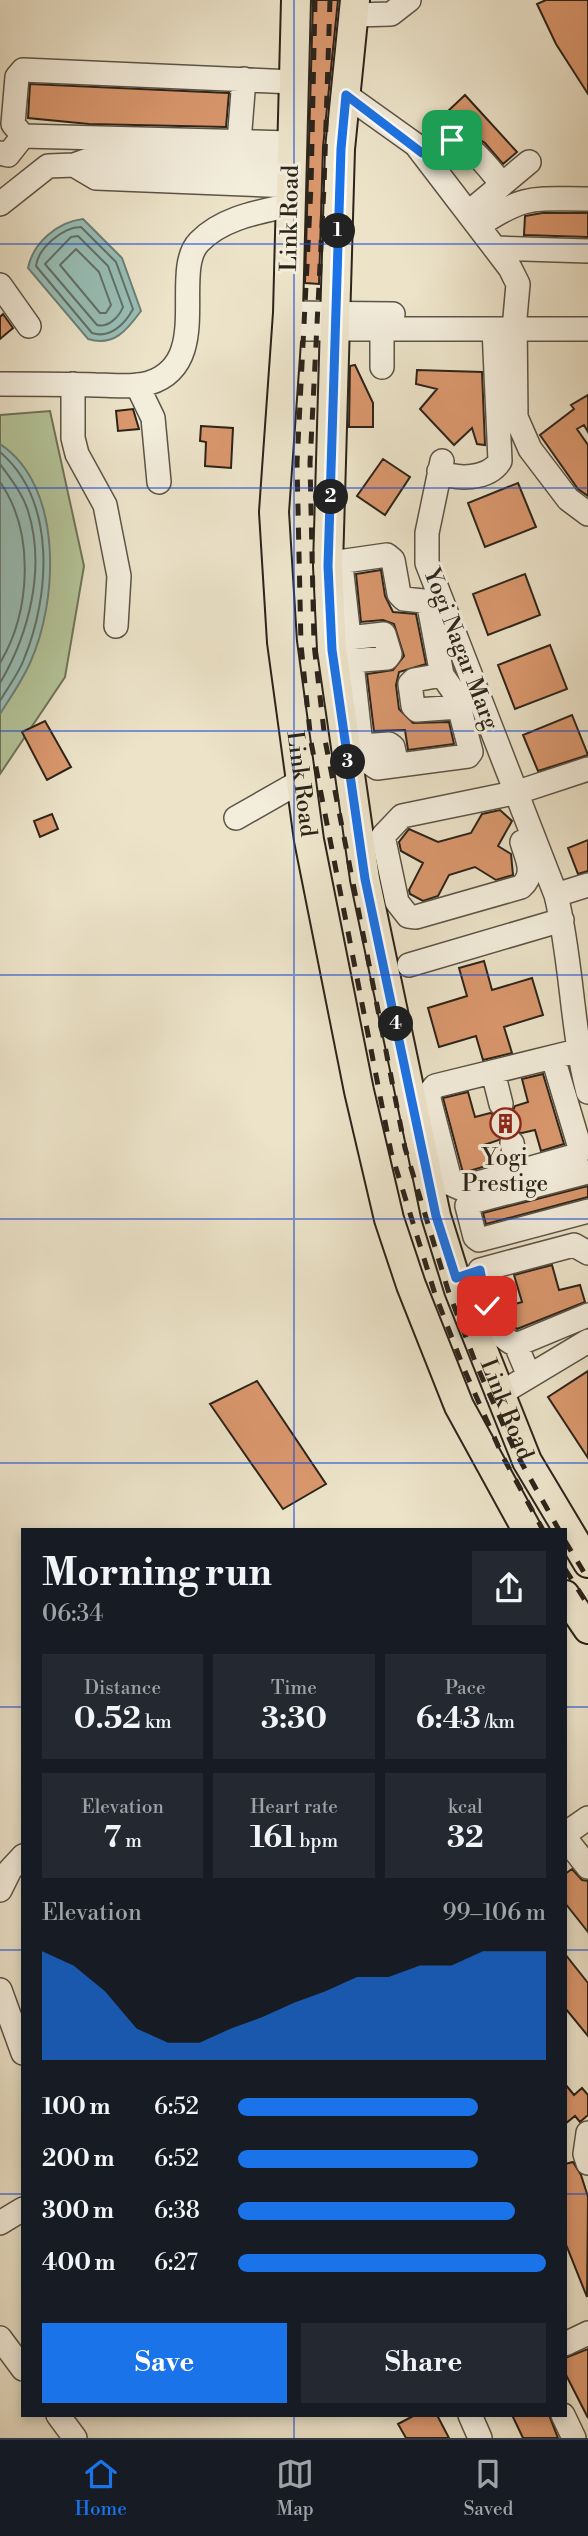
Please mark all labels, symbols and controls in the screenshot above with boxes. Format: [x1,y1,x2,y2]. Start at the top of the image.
pin [422,110,482,170]
icon: arrive [433,121,471,159]
street label: Link Road [275,164,305,272]
pin: 1 [320,214,356,248]
text: 1 [333,218,342,242]
pin: 2 [314,480,348,514]
text: 2 [325,484,336,508]
street label: Yogi Nagar Marg [417,563,505,734]
street label: Link Road [280,729,322,839]
pin: 3 [330,744,366,780]
text: 3 [342,749,353,773]
pin: 4 [378,1006,414,1042]
text: 4 [389,1011,402,1035]
building icon: Yogi Prestige [488,1107,522,1141]
place label: Yogi Prestige [462,1144,548,1198]
pin [457,1276,517,1336]
icon: check [468,1287,506,1325]
street label: Link Road [474,1355,539,1464]
text: Morning run [42,1550,272,1597]
button: share [472,1551,546,1625]
text: 06:34 [42,1600,103,1628]
text: Distance [84,1676,161,1700]
text: Time [271,1676,317,1700]
text: Pace [445,1676,486,1700]
text: 0.52 [74,1700,141,1738]
text: 3:30 [261,1700,327,1738]
text: 6:43 [416,1700,481,1738]
text: km [141,1710,172,1734]
text: /km [481,1710,515,1734]
text: Elevation [82,1795,164,1819]
text: Heart rate [250,1795,338,1819]
text: kcal [448,1795,483,1819]
text: 7 [104,1819,121,1857]
text: 161 [250,1819,296,1857]
text: 32 [447,1819,484,1857]
text: m [121,1829,142,1853]
text: bpm [296,1829,338,1853]
text: Elevation [42,1899,142,1927]
text: 99–106 m [442,1899,546,1927]
text: 100 m [42,2093,110,2121]
text: 6:52 [154,2093,199,2121]
text: 200 m [42,2145,114,2173]
text: 6:52 [154,2145,199,2173]
text: 300 m [42,2197,114,2225]
text: 6:38 [154,2197,200,2225]
text: 400 m [42,2249,115,2277]
text: 6:27 [154,2249,198,2277]
button: Save [42,2323,287,2403]
button: Share [301,2323,546,2403]
tab: Home [75,2455,127,2521]
tab: Map [276,2455,314,2521]
tab: Saved [463,2455,513,2521]

